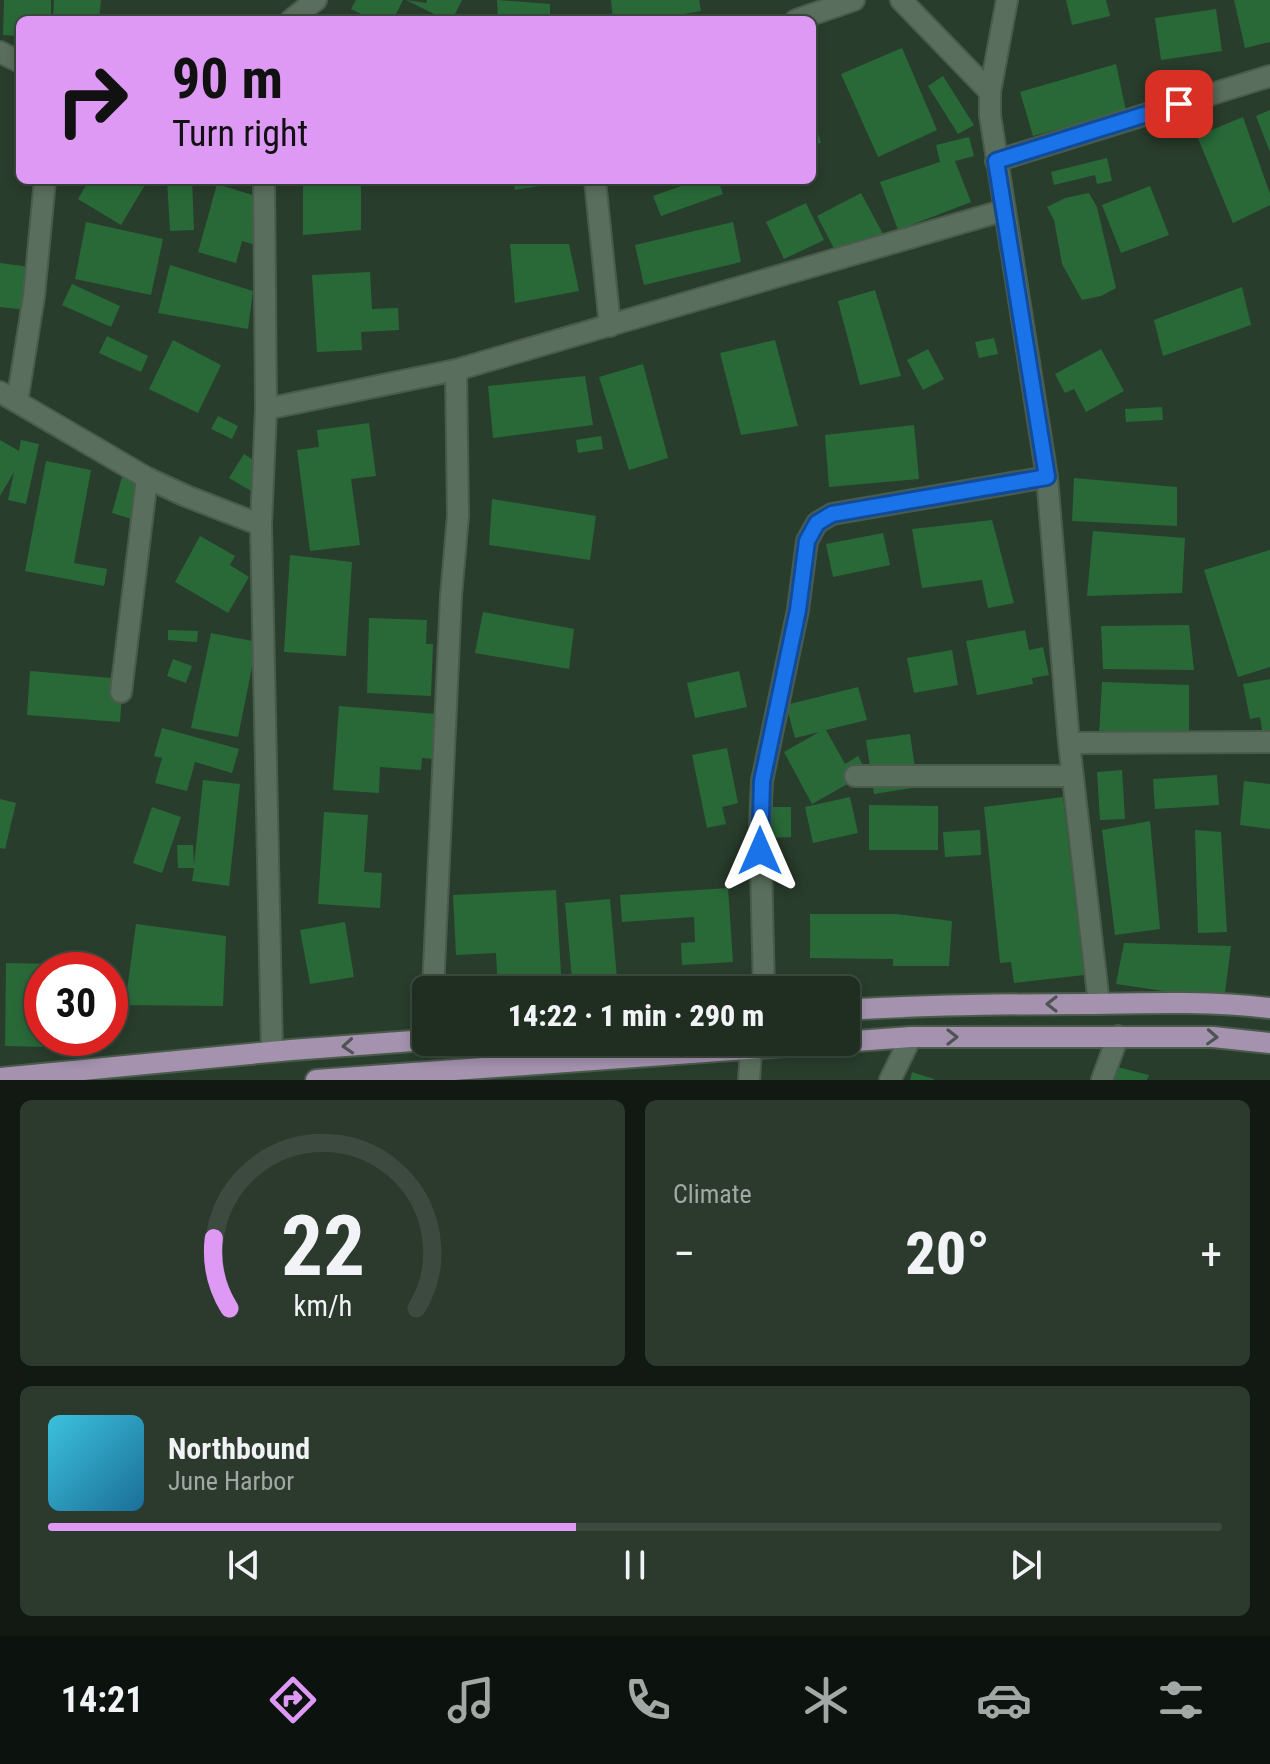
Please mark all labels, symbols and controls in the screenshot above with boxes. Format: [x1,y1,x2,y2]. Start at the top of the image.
text: 90 m [172,46,283,112]
icon: right [40,48,144,152]
pin [1145,70,1213,138]
icon: arrive [1157,82,1201,126]
text: Turn right [172,113,308,155]
position arrow [718,809,802,893]
speed limit sign: 30 [24,952,128,1056]
one-way arrow [1045,995,1058,1013]
text: 14:22 · 1 min · 290 m [508,998,764,1033]
one-way arrow [946,1028,959,1046]
one-way arrow [1206,1029,1219,1046]
one-way arrow [341,1037,354,1054]
text: Climate [673,1179,752,1209]
text: 22 [280,1198,365,1295]
text: 20° [905,1218,990,1289]
text: − [673,1228,695,1280]
text: + [1200,1228,1222,1280]
text: km/h [293,1289,352,1323]
text: Northbound [168,1431,310,1466]
text: June Harbor [168,1466,294,1496]
icon: previous [222,1543,266,1587]
icon: pause [613,1543,657,1587]
icon: next [1004,1543,1048,1587]
icon: directions [265,1672,321,1728]
icon: music [443,1672,499,1728]
icon: phone [620,1672,676,1728]
icon: climate [798,1672,854,1728]
icon: car [976,1672,1032,1728]
icon: filters [1153,1672,1209,1728]
text: 14:21 [61,1679,143,1721]

